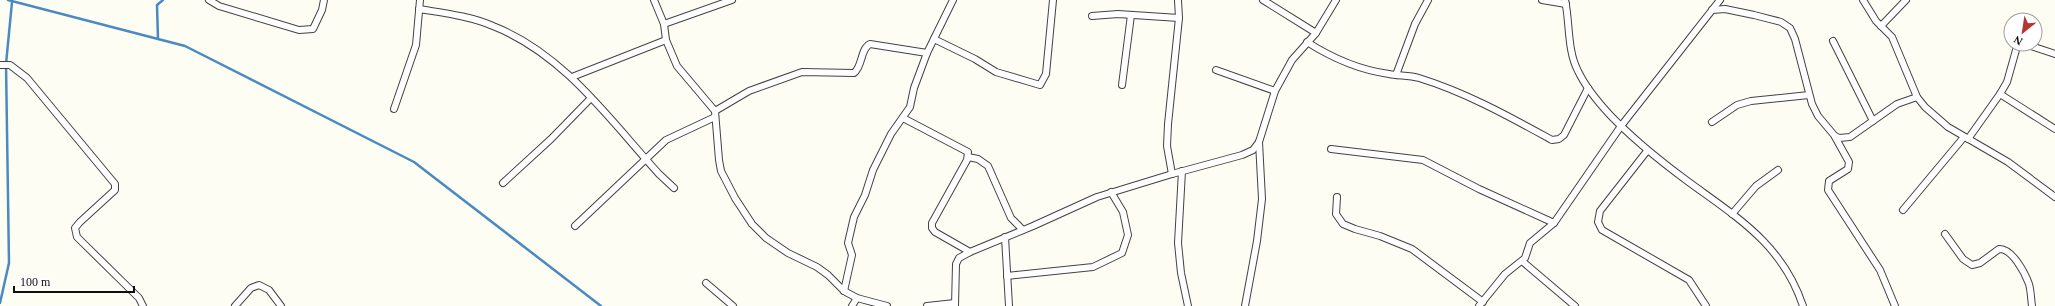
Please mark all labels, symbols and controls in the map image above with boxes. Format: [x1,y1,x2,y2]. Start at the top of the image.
north arrow [2003,12,2043,52]
text: N [2012,33,2024,48]
scale bar [14,268,134,294]
text: 100 m [20,275,51,289]

